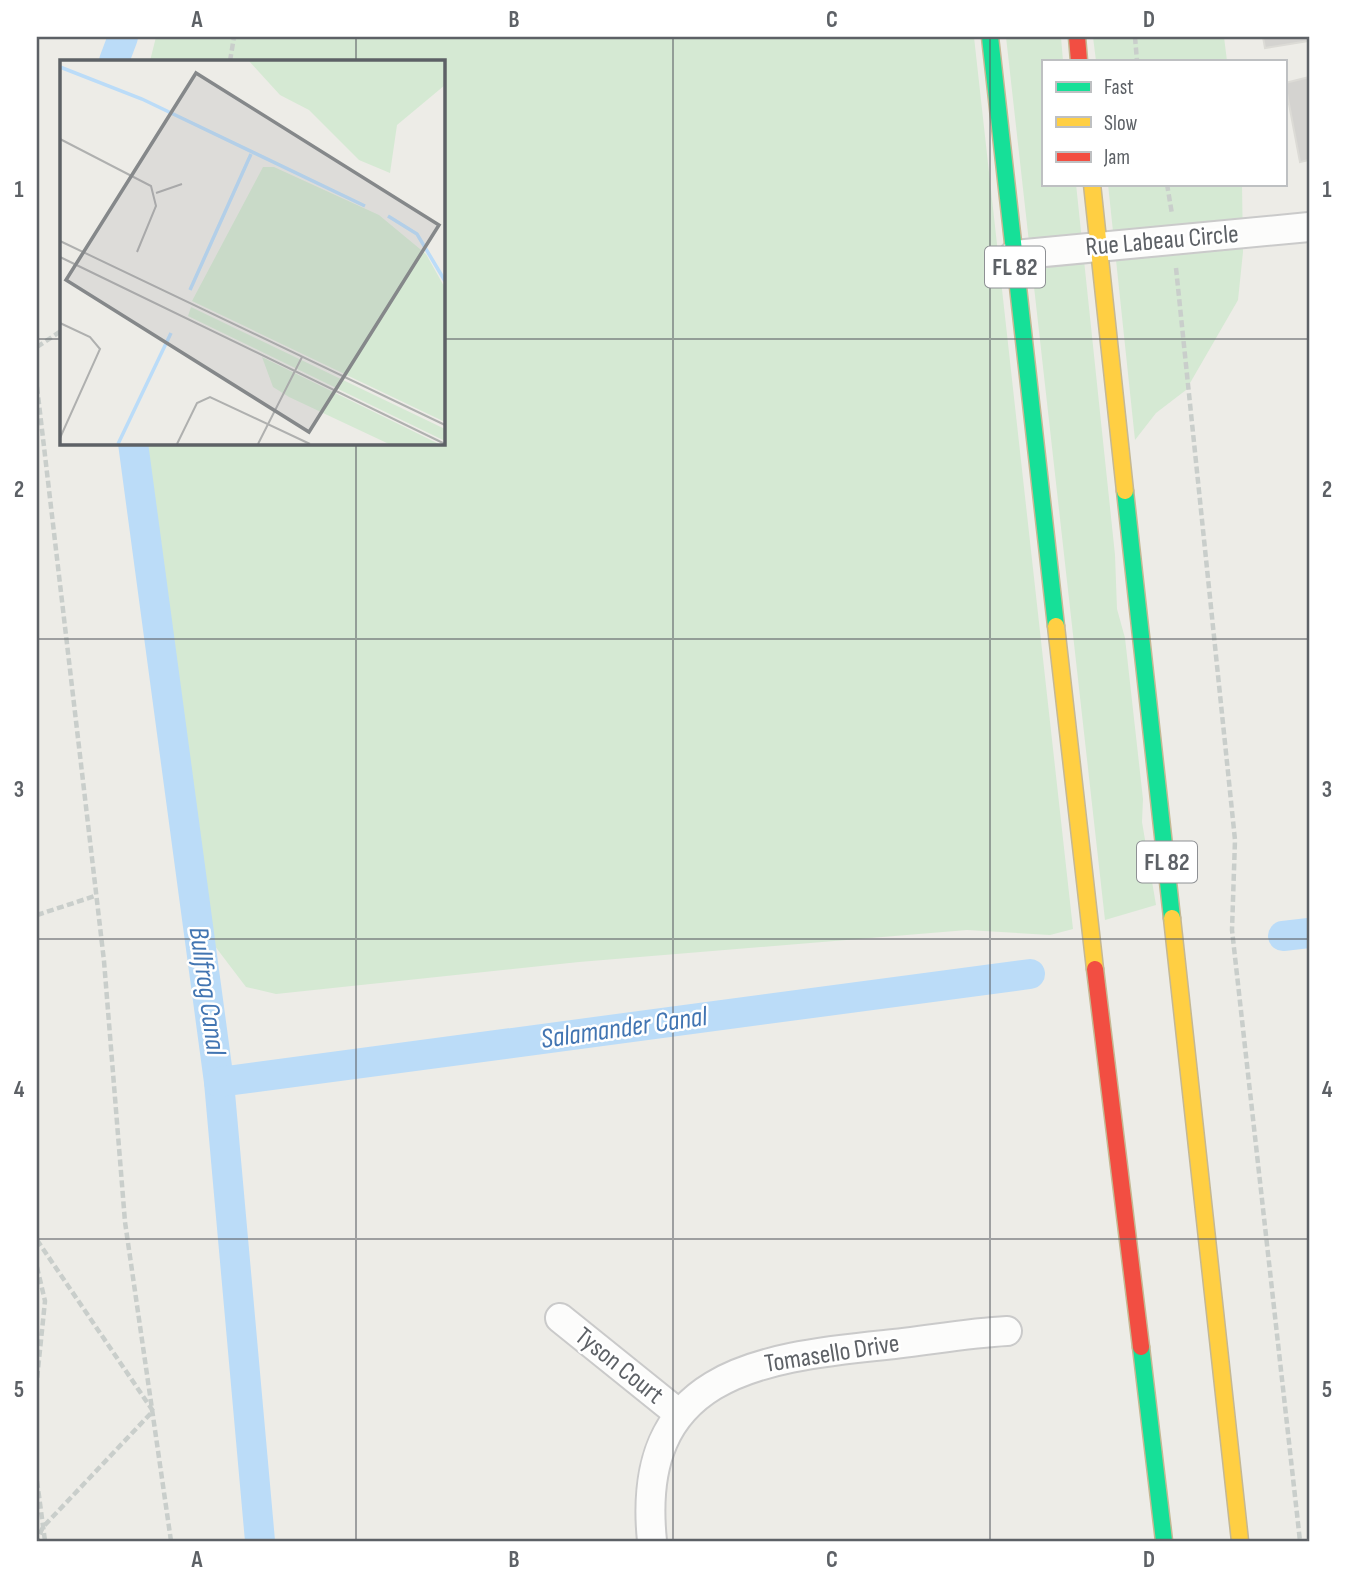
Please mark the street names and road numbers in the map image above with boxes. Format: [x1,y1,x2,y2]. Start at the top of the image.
street label: Rue Labeau Circle [1084,219,1240,263]
road number: FL 82 [985,246,1045,288]
road number: FL 82 [1137,842,1197,882]
street label: Tyson Court [569,1321,669,1411]
street label: Tomasello Drive [762,1328,902,1380]

